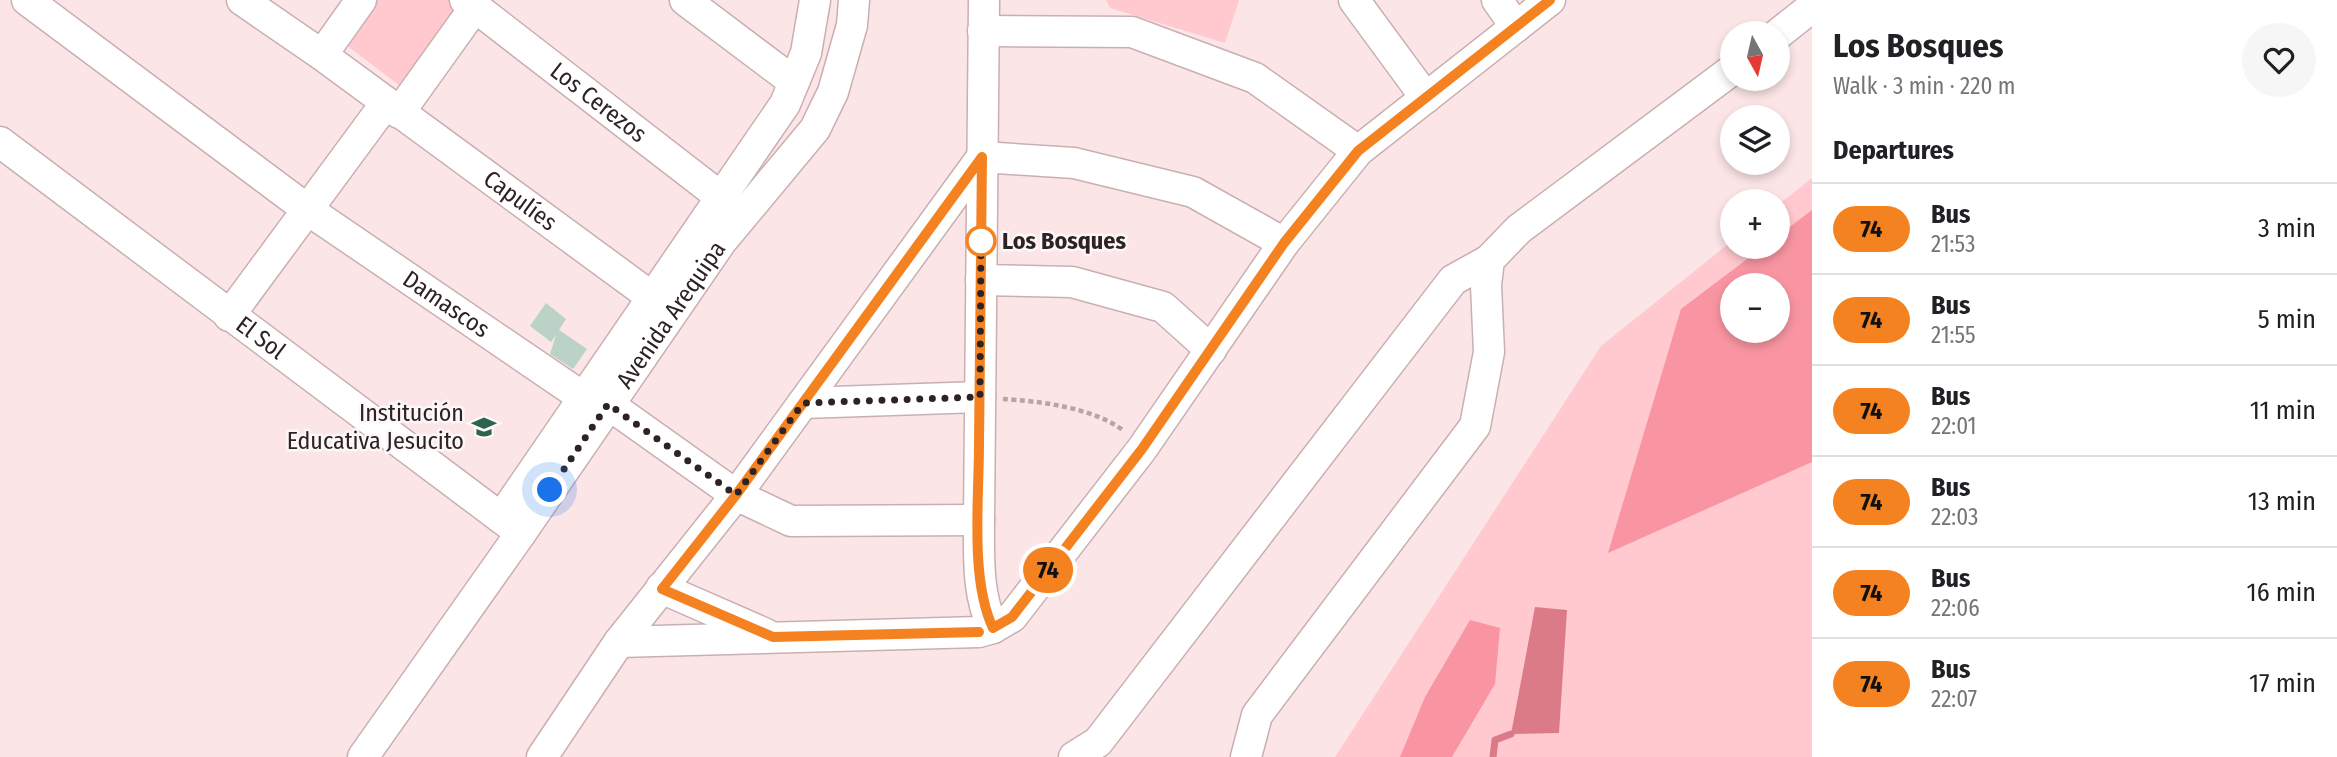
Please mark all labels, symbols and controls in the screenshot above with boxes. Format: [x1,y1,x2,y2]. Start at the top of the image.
north arrow [1720,21,1790,91]
map controls [1720,21,1790,343]
button: heart [2242,23,2316,97]
text: Los Bosques [1833,26,2003,66]
street label: Los Cerezos [545,57,652,148]
text: Walk · 3 min · 220 m [1833,72,2015,100]
button: layers [1720,105,1790,175]
text: Departures [1833,135,1954,166]
street label: Capulíes [478,165,562,237]
button: + [1720,189,1790,259]
text: Bus [1931,199,1970,230]
text: 3 min [2258,213,2316,244]
text: 74 [1861,215,1882,243]
marker: Los Bosques [966,226,996,256]
place label: Los Bosques [1002,227,1126,255]
text: 21:53 [1931,230,1975,258]
street label: Avenida Arequipa [611,236,731,394]
street label: Damascos [398,265,495,343]
button: − [1720,273,1790,343]
text: Bus [1931,290,1970,321]
text: 5 min [2258,304,2316,335]
text: 74 [1861,306,1882,334]
street label: El Sol [231,310,291,365]
text: 21:55 [1931,321,1976,349]
text: Bus [1931,381,1970,412]
text: 11 min [2250,395,2316,426]
text: 74 [1861,397,1882,425]
place label: Institución Educativa Jesucito [287,399,464,455]
text: 22:01 [1931,412,1977,440]
school or university icon: Institución Educativa Jesucito [470,413,498,441]
your location [532,472,567,507]
text: Bus [1931,472,1970,503]
text: 13 min [2248,486,2316,517]
text: 74 [1861,488,1882,516]
text: 22:03 [1931,503,1978,531]
line badge: 74 [1016,547,1080,593]
text: 74 [1037,556,1059,584]
text: Bus [1931,563,1970,594]
text: 16 min [2247,577,2316,608]
text: 74 [1861,579,1882,607]
text: 22:06 [1931,594,1980,622]
text: Bus [1931,654,1970,685]
text: 17 min [2249,668,2316,699]
text: 74 [1861,670,1882,698]
text: 22:07 [1931,685,1977,713]

